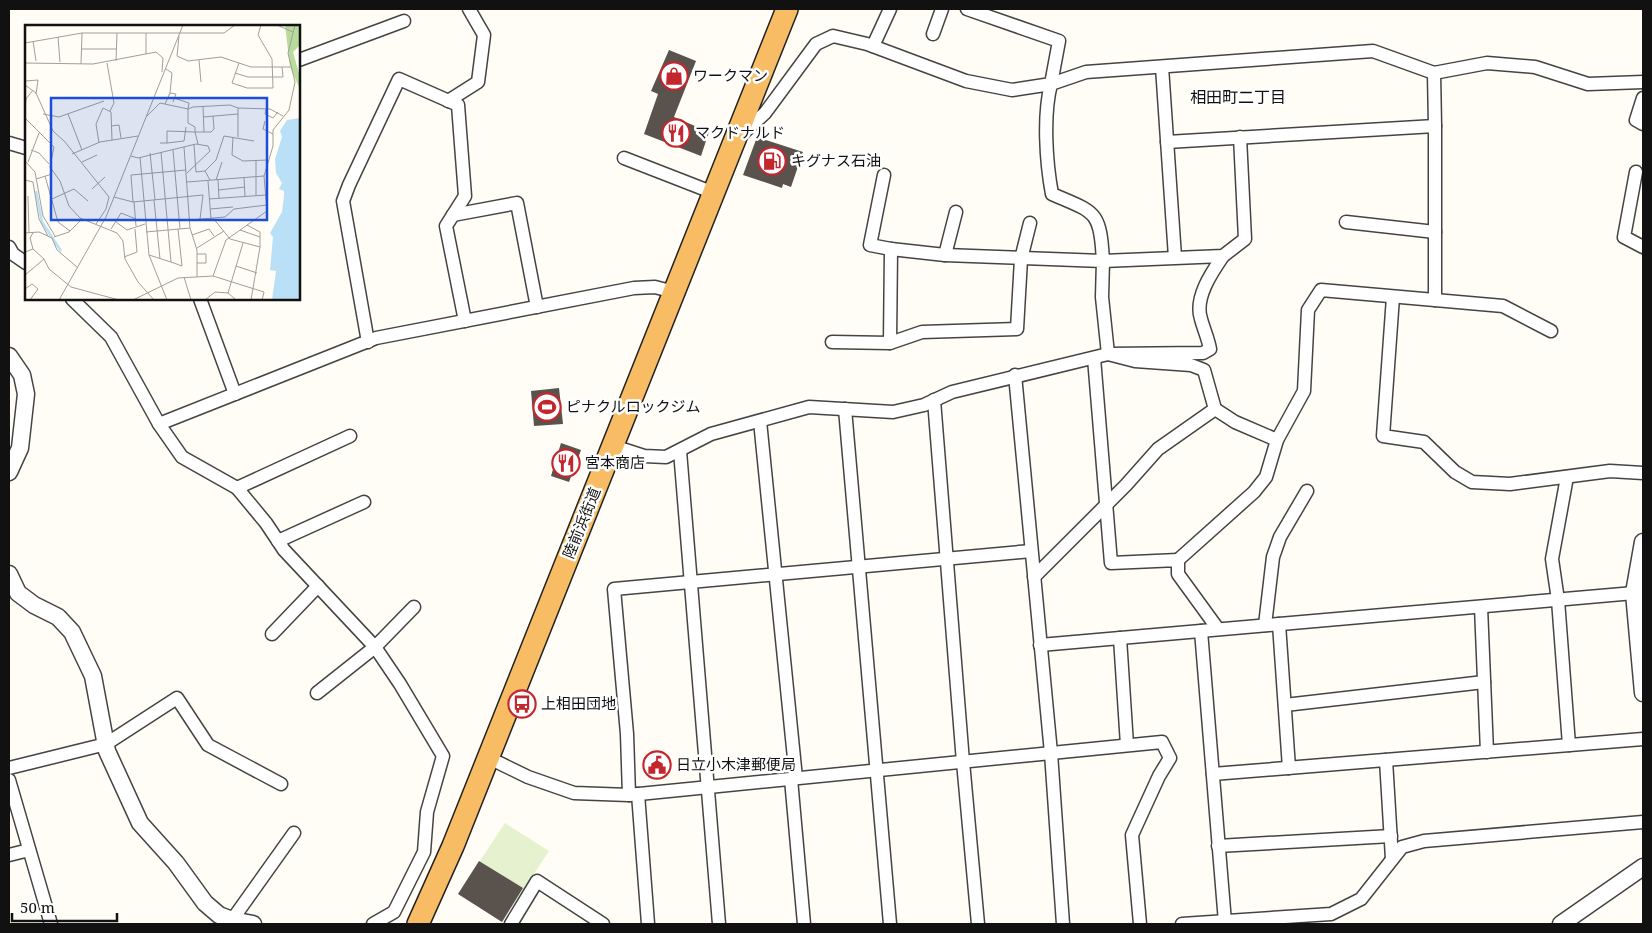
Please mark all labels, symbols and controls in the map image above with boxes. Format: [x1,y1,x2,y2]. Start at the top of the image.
inset map [25,25,300,300]
shop icon: ワークマン [659,61,689,91]
place label: ワークマン [693,65,768,85]
district label: 相田町二丁目 [1190,86,1286,108]
restaurant icon: マクドナルド [661,118,691,148]
place label: マクドナルド [695,122,785,142]
fuel station icon: キグナス石油 [757,146,787,176]
place label: キグナス石油 [791,150,881,170]
sports icon: ピナクルロックジム [532,392,562,422]
place label: ピナクルロックジム [566,396,701,416]
restaurant icon: 宮本商店 [551,448,581,478]
place label: 宮本商店 [585,452,645,472]
street label: 陸前浜街道 [558,484,604,561]
bus stop icon: 上相田団地 [507,689,537,719]
place label: 上相田団地 [541,693,616,713]
public building icon: 日立小木津郵便局 [642,750,672,780]
place label: 日立小木津郵便局 [676,754,796,774]
scale bar [12,890,118,922]
text: 50 m [20,897,55,917]

